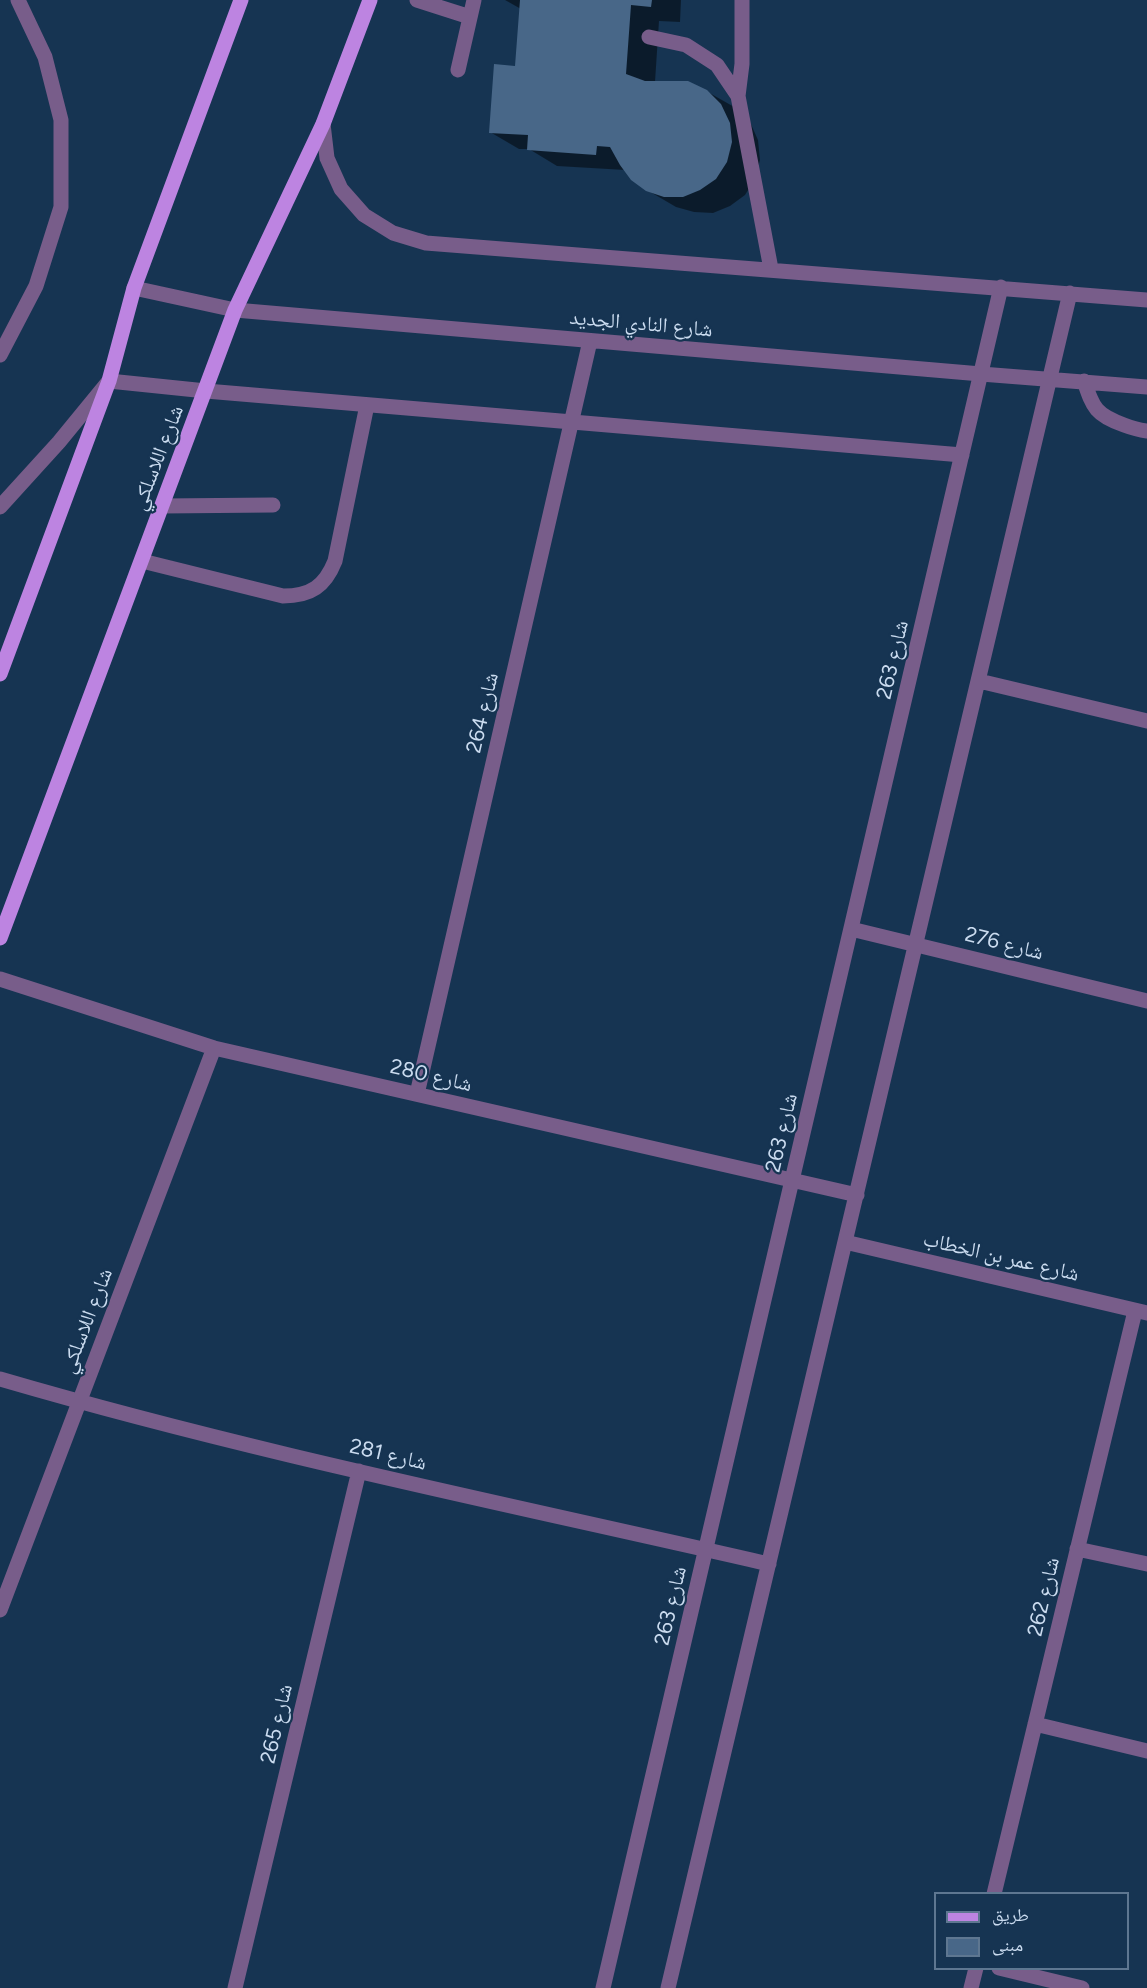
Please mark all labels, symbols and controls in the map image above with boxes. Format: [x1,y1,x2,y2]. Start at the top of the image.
street label: شارع النادي الجديد [568,305,714,343]
street label: شارع اللاسلكي [126,402,190,514]
street label: شارع 263 [872,618,914,702]
street label: شارع 264 [462,670,504,756]
street label: شارع 276 [962,922,1046,966]
street label: شارع 280 [388,1054,474,1098]
street label: شارع 263 [761,1091,803,1175]
street label: شارع عمر بن الخطاب [920,1227,1082,1287]
street label: شارع اللاسلكي [55,1265,119,1377]
street label: شارع 281 [347,1434,429,1476]
street label: شارع 262 [1023,1555,1065,1639]
street label: شارع 263 [650,1564,692,1648]
street label: شارع 265 [256,1682,298,1766]
legend [934,1892,1129,1970]
text: طريق [992,1904,1029,1926]
text: مبنى [992,1934,1023,1956]

